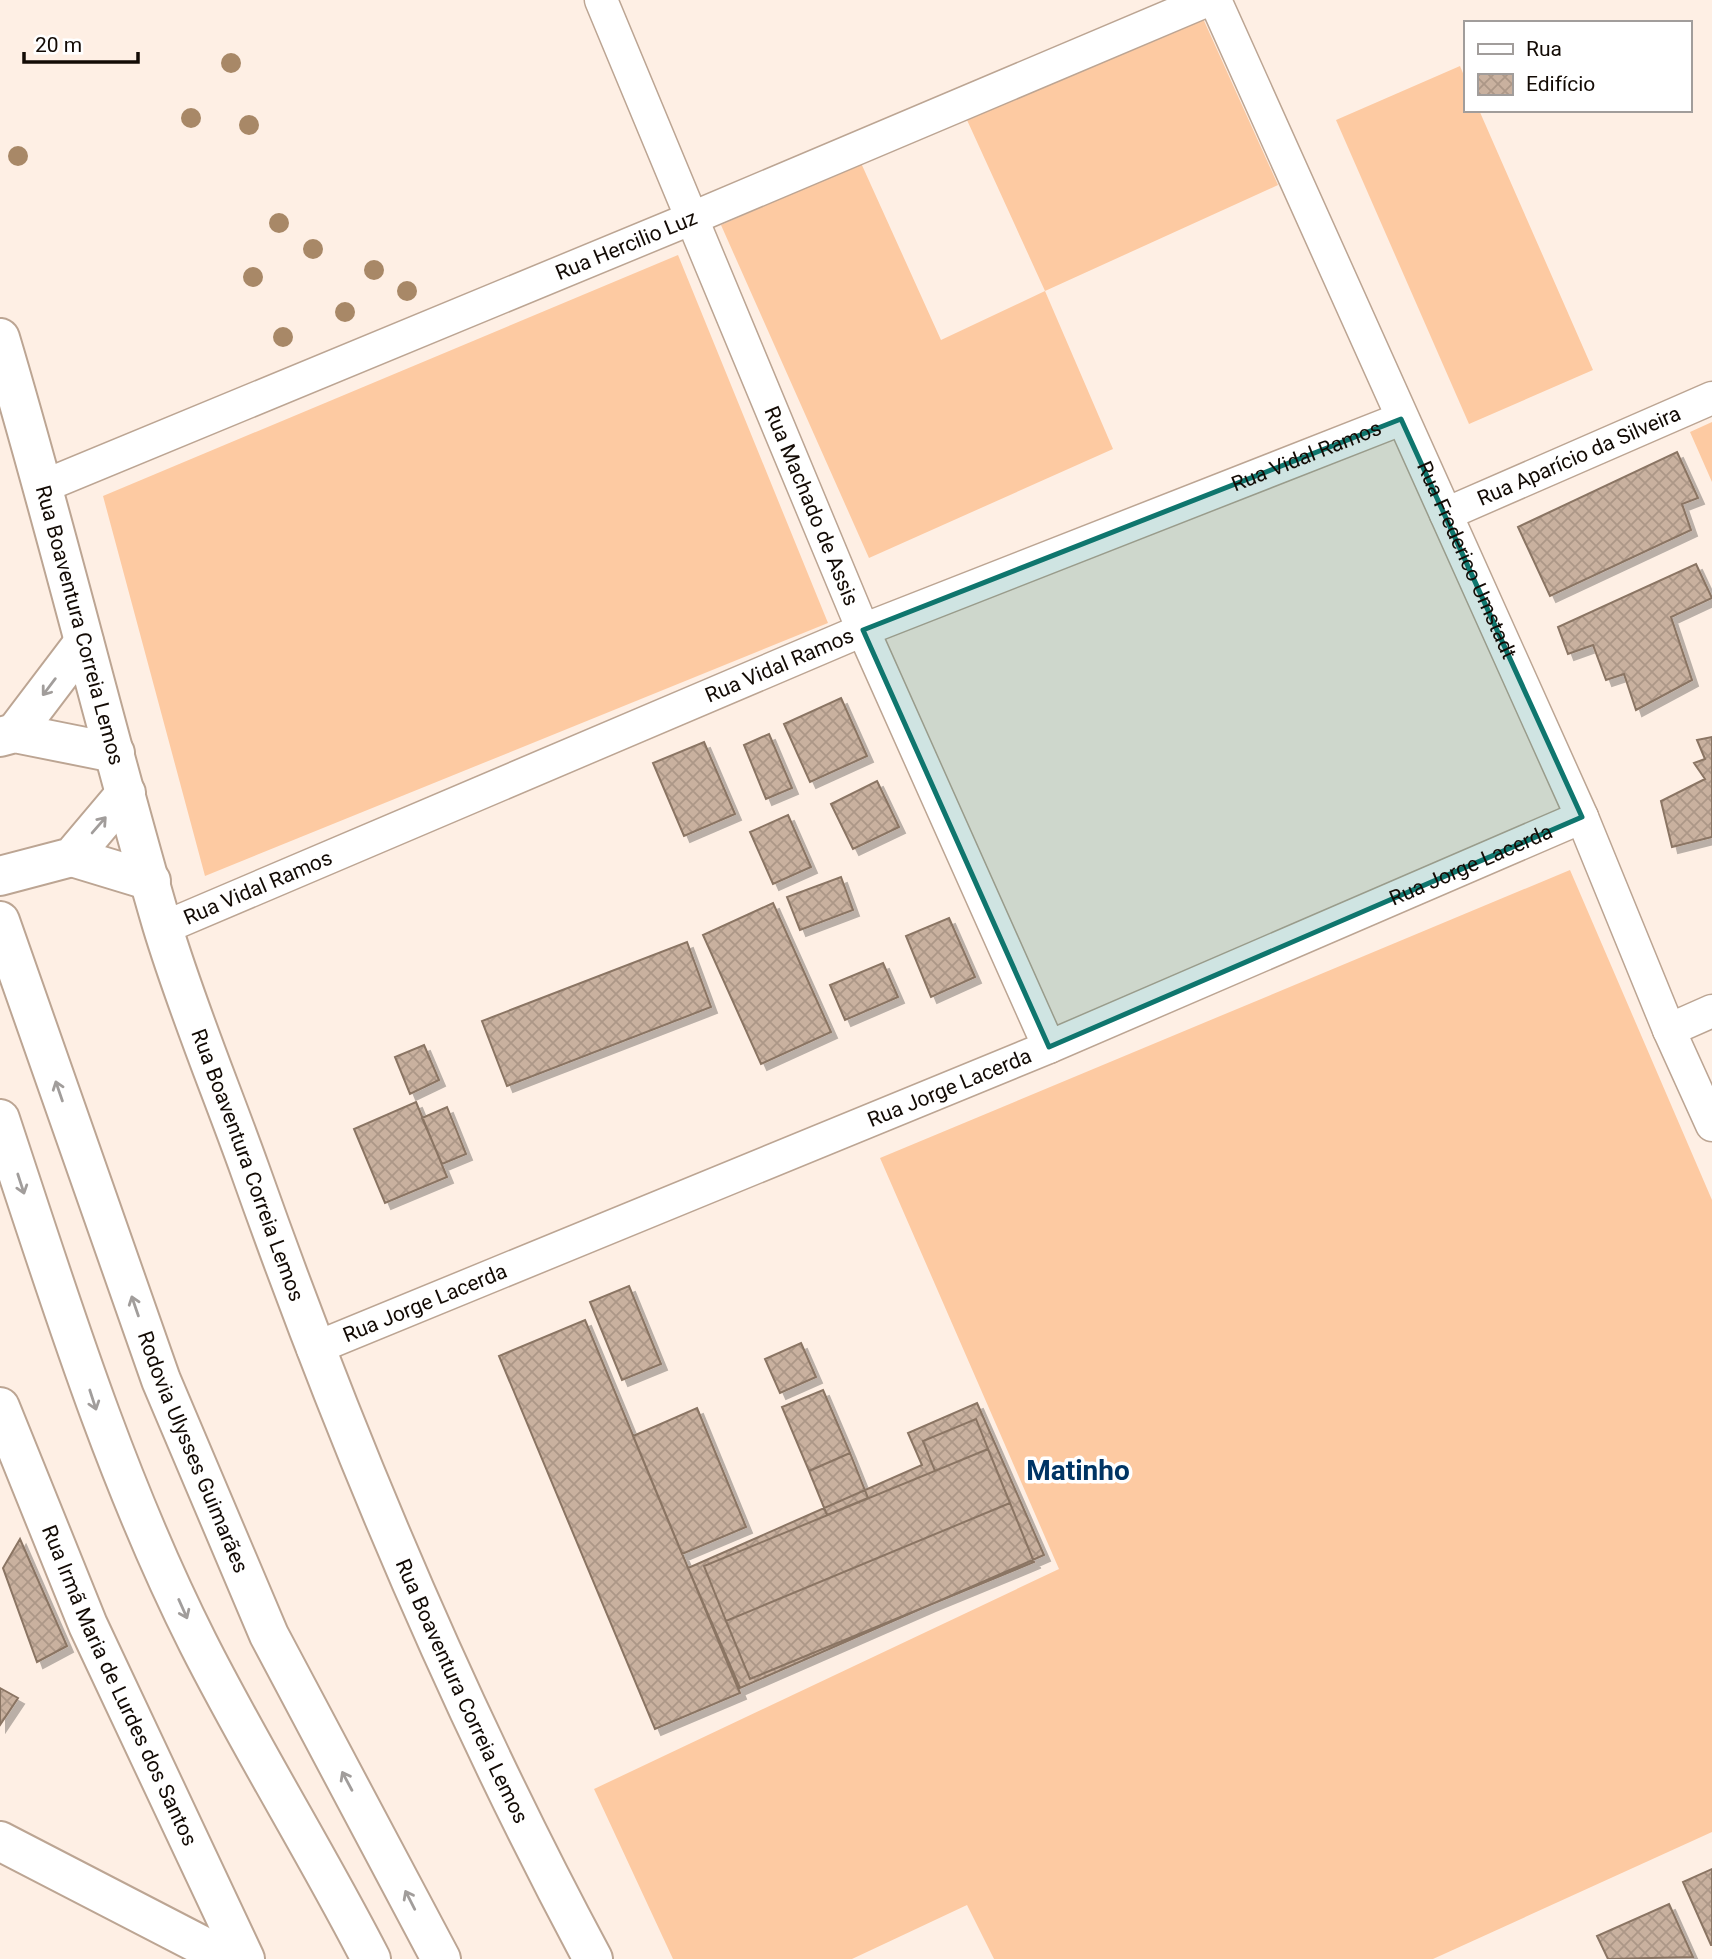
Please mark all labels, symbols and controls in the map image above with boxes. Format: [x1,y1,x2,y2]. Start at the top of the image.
scale bar [24,21,138,65]
legend [1464,21,1691,112]
text: 20 m [35,33,82,57]
text: Rua [1526,37,1562,61]
text: Edifício [1526,72,1595,96]
street label: Rua Hercilio Luz [552,205,700,285]
street label: Rua Aparício da Silveira [1474,401,1684,511]
street label: Rua Machado de Assis [759,403,864,609]
street label: Rua Vidal Ramos [1228,416,1385,496]
street label: Rua Frederico Umstadt [1412,458,1521,663]
street label: Rua Boaventura Correia Lemos [31,483,129,768]
street label: Rua Vidal Ramos [702,623,857,708]
one-way arrow [42,677,57,696]
one-way arrow [91,816,107,834]
street label: Rua Jorge Lacerda [1386,819,1556,911]
street label: Rua Vidal Ramos [180,845,336,930]
street label: Rua Boaventura Correia Lemos [186,1026,309,1305]
street label: Rua Jorge Lacerda [864,1044,1035,1132]
one-way arrow [52,1081,64,1103]
one-way arrow [16,1173,29,1195]
street label: Rua Jorge Lacerda [339,1259,510,1347]
one-way arrow [128,1295,141,1317]
street label: Rodovia Ulysses Guimarães [133,1328,253,1576]
one-way arrow [87,1389,100,1411]
district label: Matinho [1026,1454,1130,1487]
street label: Rua Irmã Maria de Lurdes dos Santos [37,1522,202,1850]
street label: Rua Boaventura Correia Lemos [391,1555,533,1827]
one-way arrow [177,1598,190,1619]
one-way arrow [340,1772,354,1792]
one-way arrow [403,1890,417,1911]

